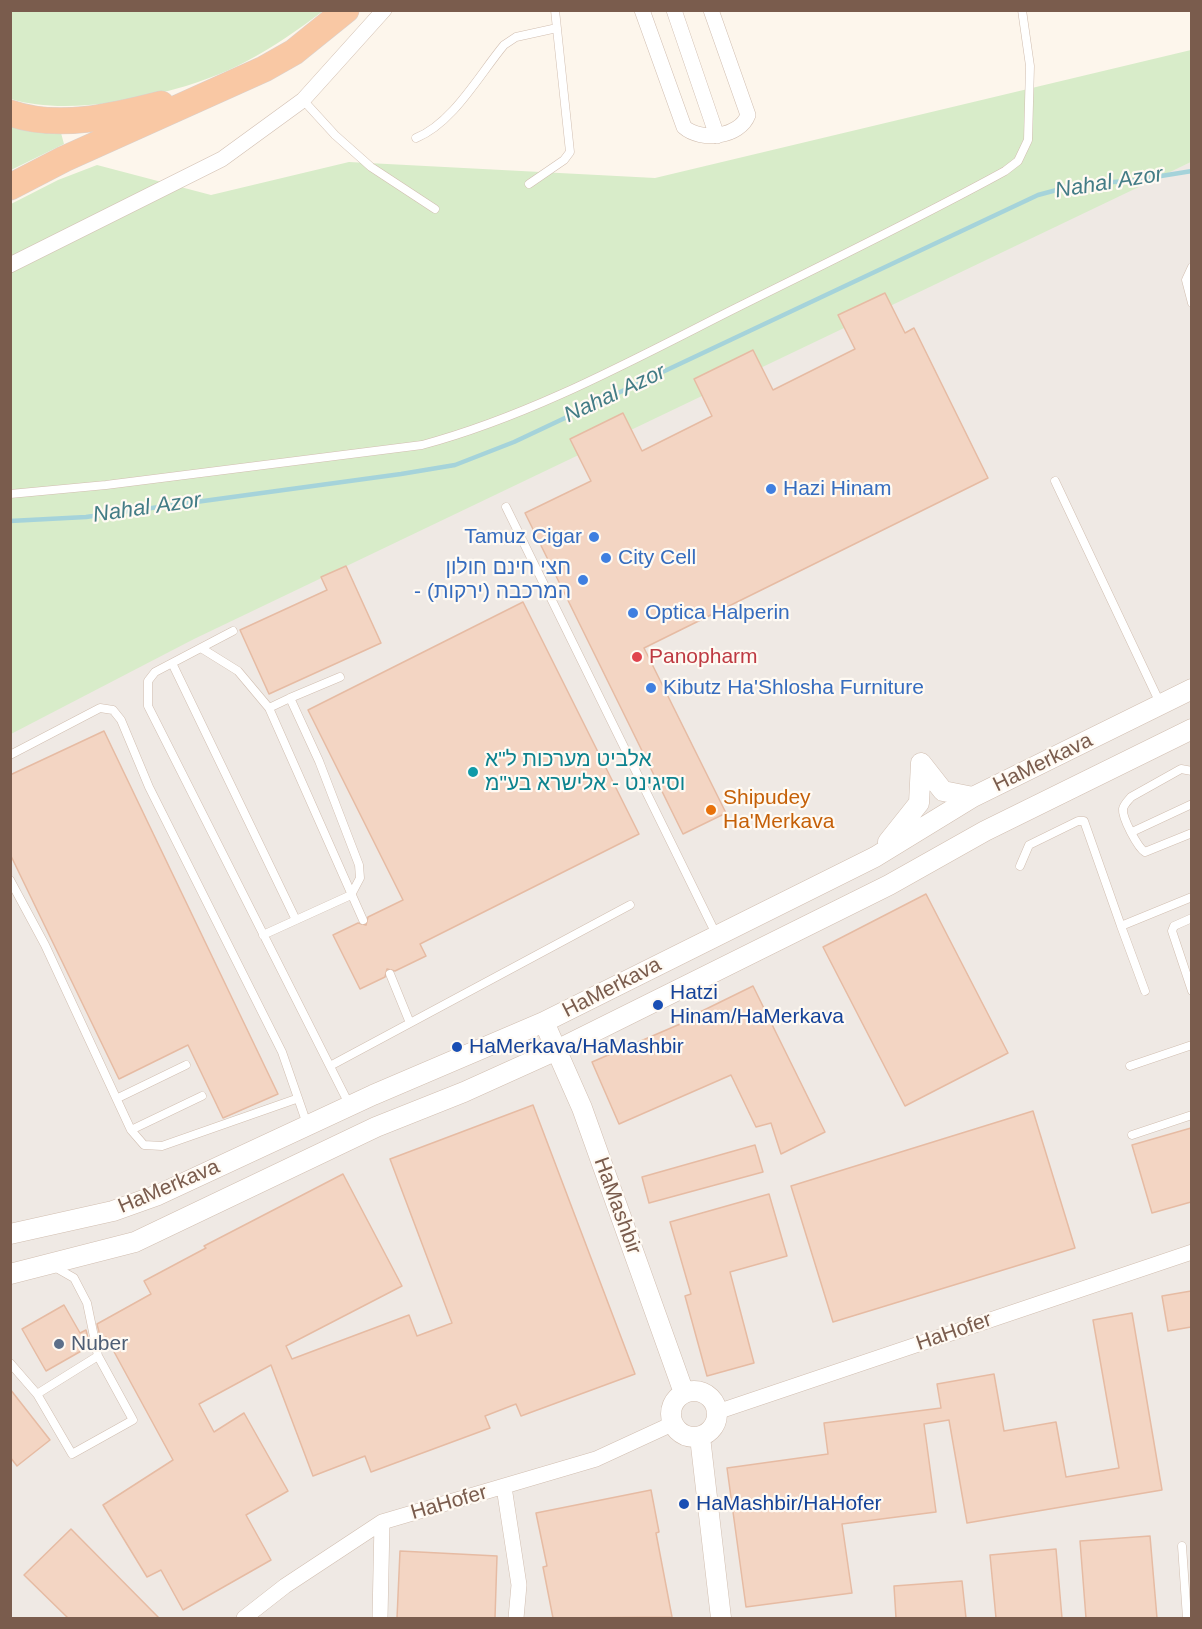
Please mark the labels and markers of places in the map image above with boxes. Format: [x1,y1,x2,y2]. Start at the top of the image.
place label: Hazi Hinam [783,476,892,502]
marker: Hazi Hinam [764,482,778,496]
place label: Tamuz Cigar [464,524,582,550]
marker: Tamuz Cigar [587,530,601,544]
place label: City Cell [618,545,696,571]
marker: City Cell [599,551,613,565]
place label: חצי חינם חולון - המרכבה (ירקות) [414,555,571,605]
marker: חצי חינם חולון - המרכבה (ירקות) [576,573,590,587]
place label: Optica Halperin [645,600,790,626]
marker: Optica Halperin [626,606,640,620]
place label: Panopharm [649,644,758,670]
marker: Panopharm [630,650,644,664]
place label: Kibutz Ha'Shlosha Furniture [663,675,924,701]
marker: Kibutz Ha'Shlosha Furniture [644,681,658,695]
place label: אלביט מערכות ל"א וסיגינט - אלישרא בע"מ [485,747,685,797]
marker: אלביט מערכות ל"א וסיגינט - אלישרא בע"מ [466,765,480,779]
place label: Shipudey Ha'Merkava [723,785,834,835]
marker: Shipudey Ha'Merkava [704,803,718,817]
place label: Hatzi Hinam/HaMerkava [670,980,844,1030]
marker: Hatzi Hinam/HaMerkava [651,998,665,1012]
place label: HaMerkava/HaMashbir [469,1034,684,1060]
marker: HaMerkava/HaMashbir [450,1040,464,1054]
place label: Nuber [71,1331,128,1357]
marker: Nuber [52,1337,66,1351]
place label: HaMashbir/HaHofer [696,1491,882,1517]
marker: HaMashbir/HaHofer [677,1497,691,1511]

